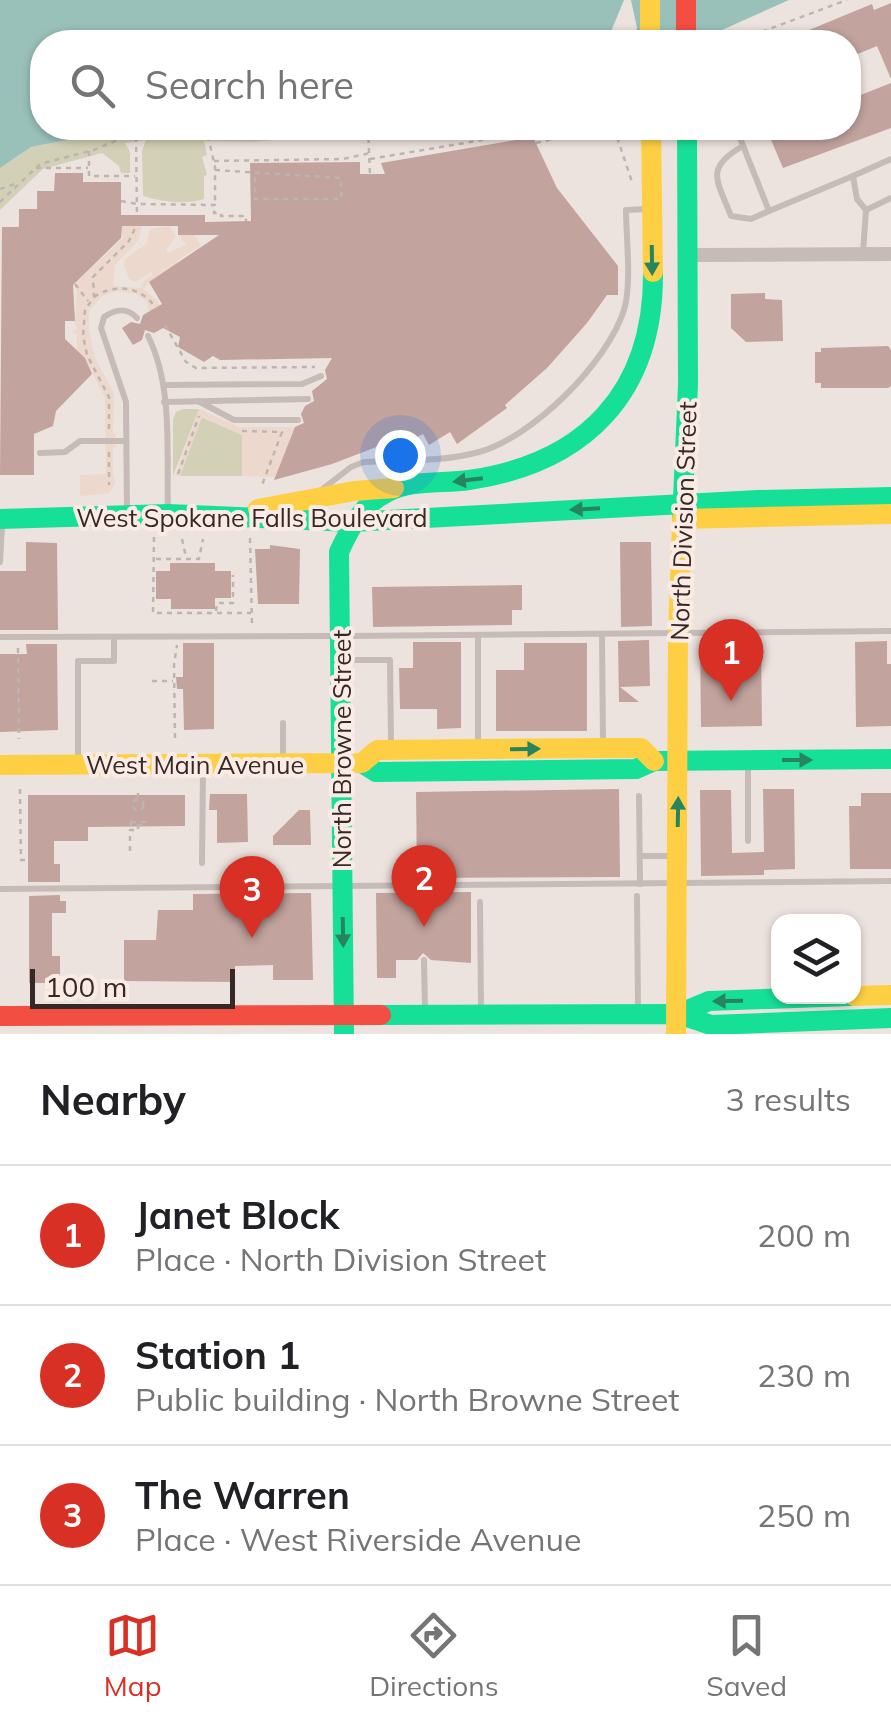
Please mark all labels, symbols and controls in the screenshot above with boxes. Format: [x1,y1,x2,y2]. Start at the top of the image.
search box [30,30,861,140]
icon: search [65,58,120,113]
text: Search here [145,61,354,109]
one-way arrow [645,244,661,276]
street label: North Division Street [663,401,703,641]
your location [375,430,426,481]
one-way arrow [452,472,484,488]
one-way arrow [569,501,601,517]
street label: West Spokane Falls Boulevard [76,502,428,533]
pin: 1 [698,618,764,701]
street label: North Browne Street [326,630,357,868]
one-way arrow [509,741,541,757]
street label: West Main Avenue [86,749,304,780]
one-way arrow [782,752,814,768]
one-way arrow [670,795,686,827]
pin: 2 [392,844,456,927]
pin: 3 [220,856,284,938]
map controls [771,914,861,1004]
button: layers [771,914,861,1004]
one-way arrow [335,917,351,949]
scale bar [30,964,235,1008]
text: 100 m [45,969,127,1004]
one-way arrow [712,993,744,1009]
text: Nearby [40,1073,186,1126]
text: 3 results [726,1079,851,1119]
text: Janet Block [135,1191,340,1239]
text: 1 [63,1215,82,1255]
text: 200 m [757,1215,851,1255]
text: Place · North Division Street [135,1239,546,1279]
text: Station 1 [135,1331,300,1379]
text: 2 [63,1355,82,1395]
text: 230 m [757,1355,851,1395]
text: Public building · North Browne Street [135,1379,680,1419]
text: The Warren [135,1471,350,1519]
text: 3 [63,1495,82,1535]
text: 250 m [757,1495,851,1535]
text: Place · West Riverside Avenue [135,1519,581,1559]
tab: Map [104,1608,161,1703]
tab: Directions [369,1608,499,1703]
tab: Saved [706,1608,787,1703]

